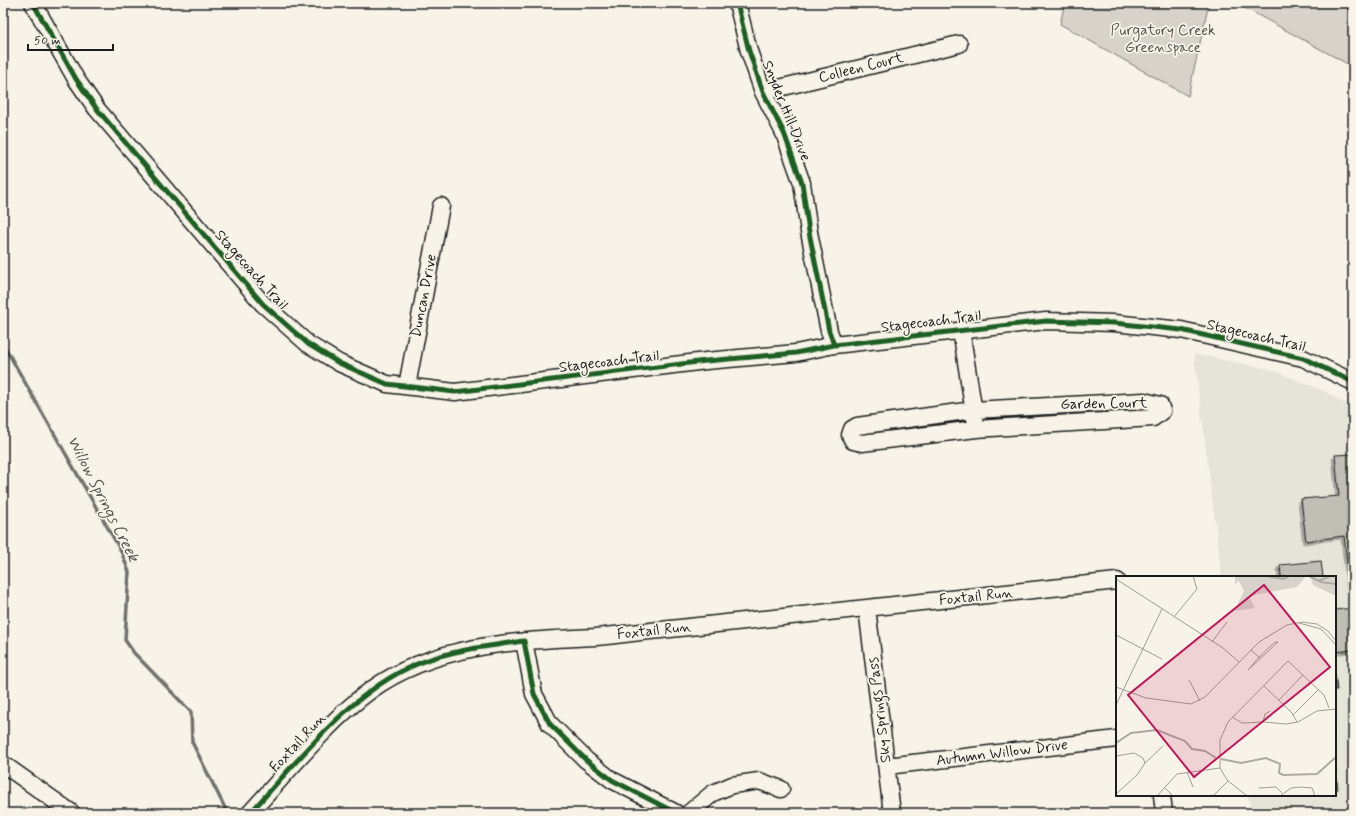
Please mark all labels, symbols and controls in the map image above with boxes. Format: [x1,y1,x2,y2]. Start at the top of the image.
park label: Purgatory Creek Greenspace [1110,21,1216,58]
scale bar [28,26,113,52]
text: 50 m [34,33,61,49]
street label: Colleen Court [817,48,906,88]
street label: Snyder Hill Drive [757,58,815,164]
street label: Stagecoach Trail [209,226,292,315]
street label: Duncan Drive [406,252,442,340]
street label: Stagecoach Trail [880,306,982,339]
street label: Stagecoach Trail [1204,315,1307,358]
street label: Stagecoach Trail [558,346,660,379]
street label: Garden Court [1060,393,1148,415]
water label: Willow Springs Creek [60,432,144,567]
inset map [1116,576,1336,796]
street label: Foxtail Run [938,583,1014,611]
street label: Foxtail Run [616,617,692,645]
street label: Sky Springs Pass [864,656,897,764]
street label: Foxtail Run [265,709,331,777]
street label: Autumn Willow Drive [935,735,1069,771]

